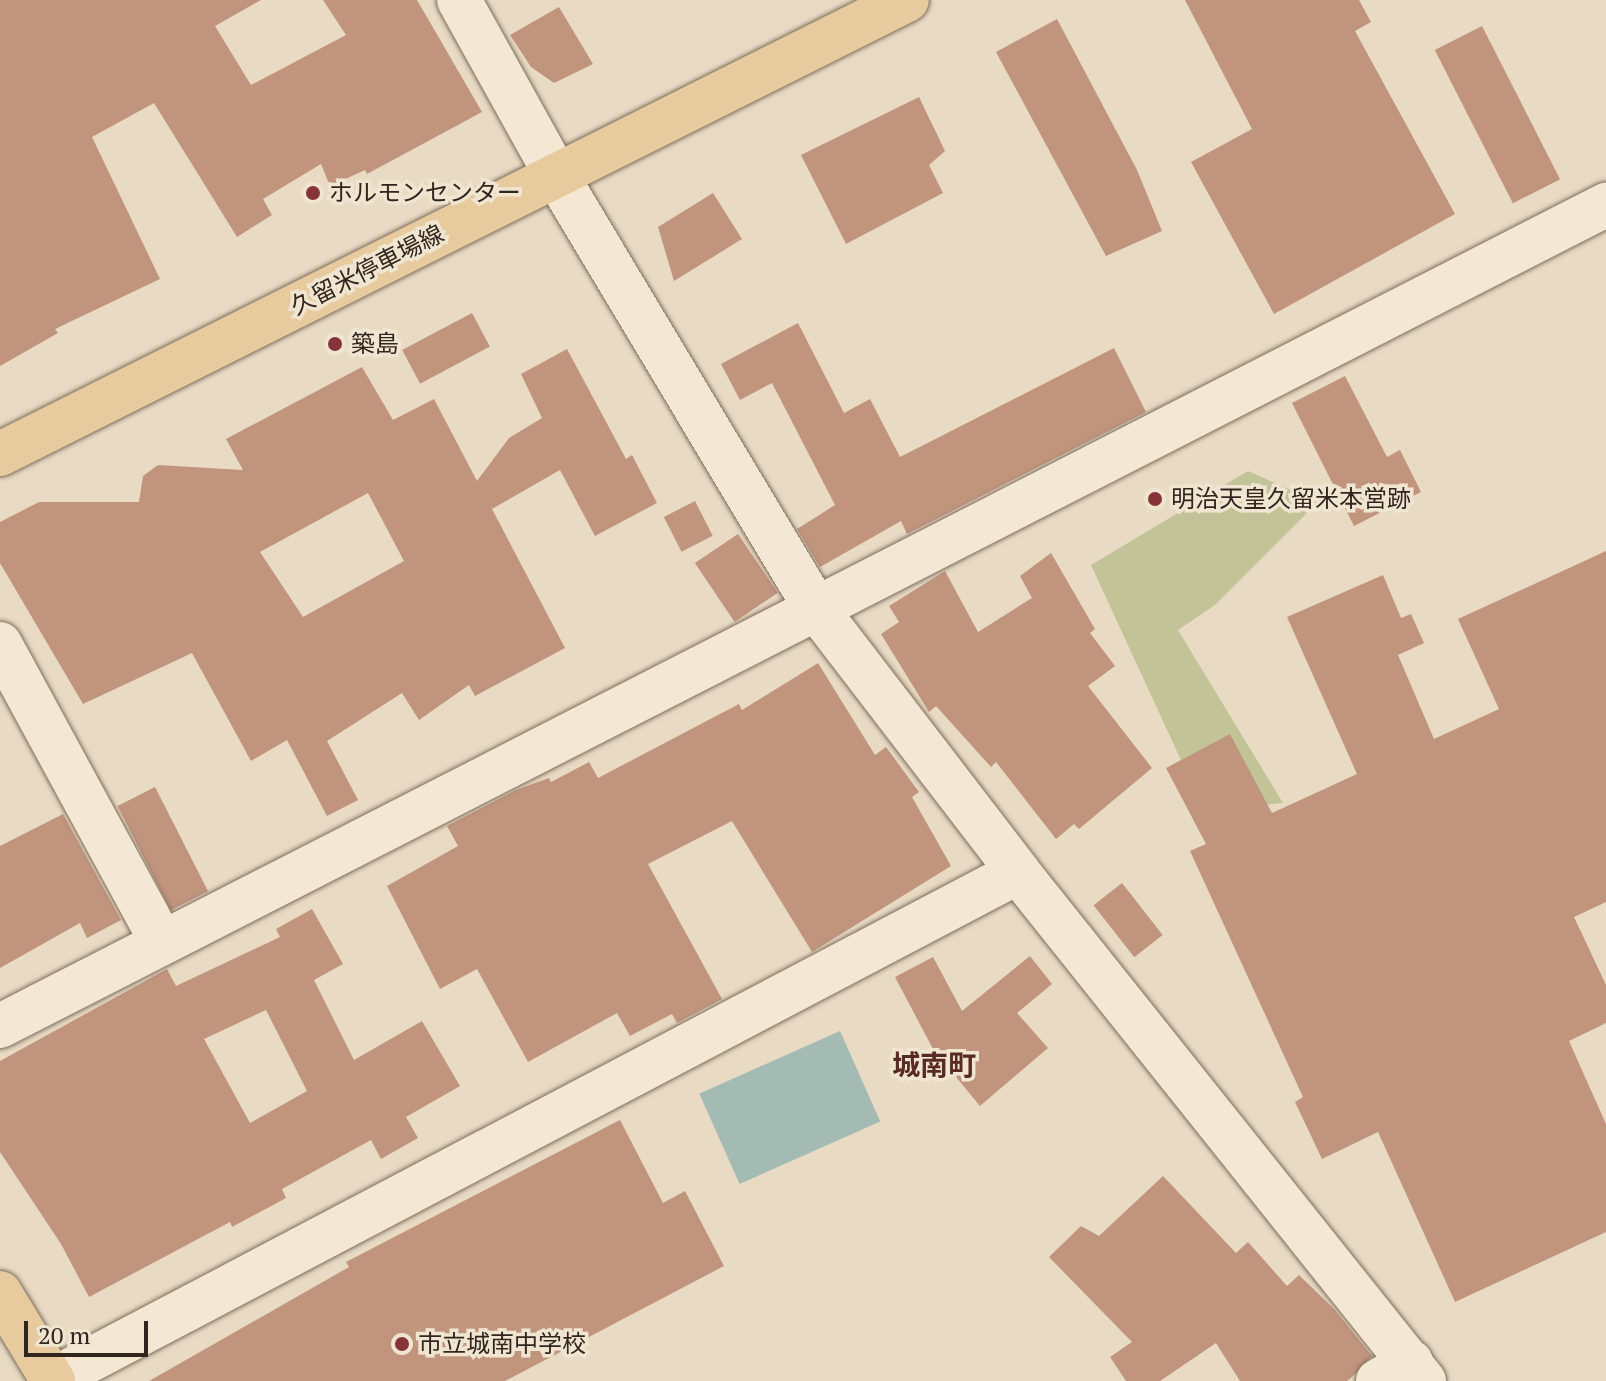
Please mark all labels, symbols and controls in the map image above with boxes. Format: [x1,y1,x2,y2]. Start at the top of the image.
place label: ホルモンセンター [329,179,521,207]
marker: ホルモンセンター [304,184,322,202]
street label: 久留米停車場線 [286,219,448,321]
place label: 築島 [351,330,399,358]
marker: 築島 [326,335,344,353]
place label: 明治天皇久留米本営跡 [1171,485,1411,513]
marker: 明治天皇久留米本営跡 [1146,490,1164,508]
district label: 城南町 [892,1048,976,1082]
scale bar [28,1305,152,1355]
text: 20 m [38,1319,90,1351]
place label: 市立城南中学校 [418,1330,586,1358]
marker: 市立城南中学校 [393,1335,411,1353]

